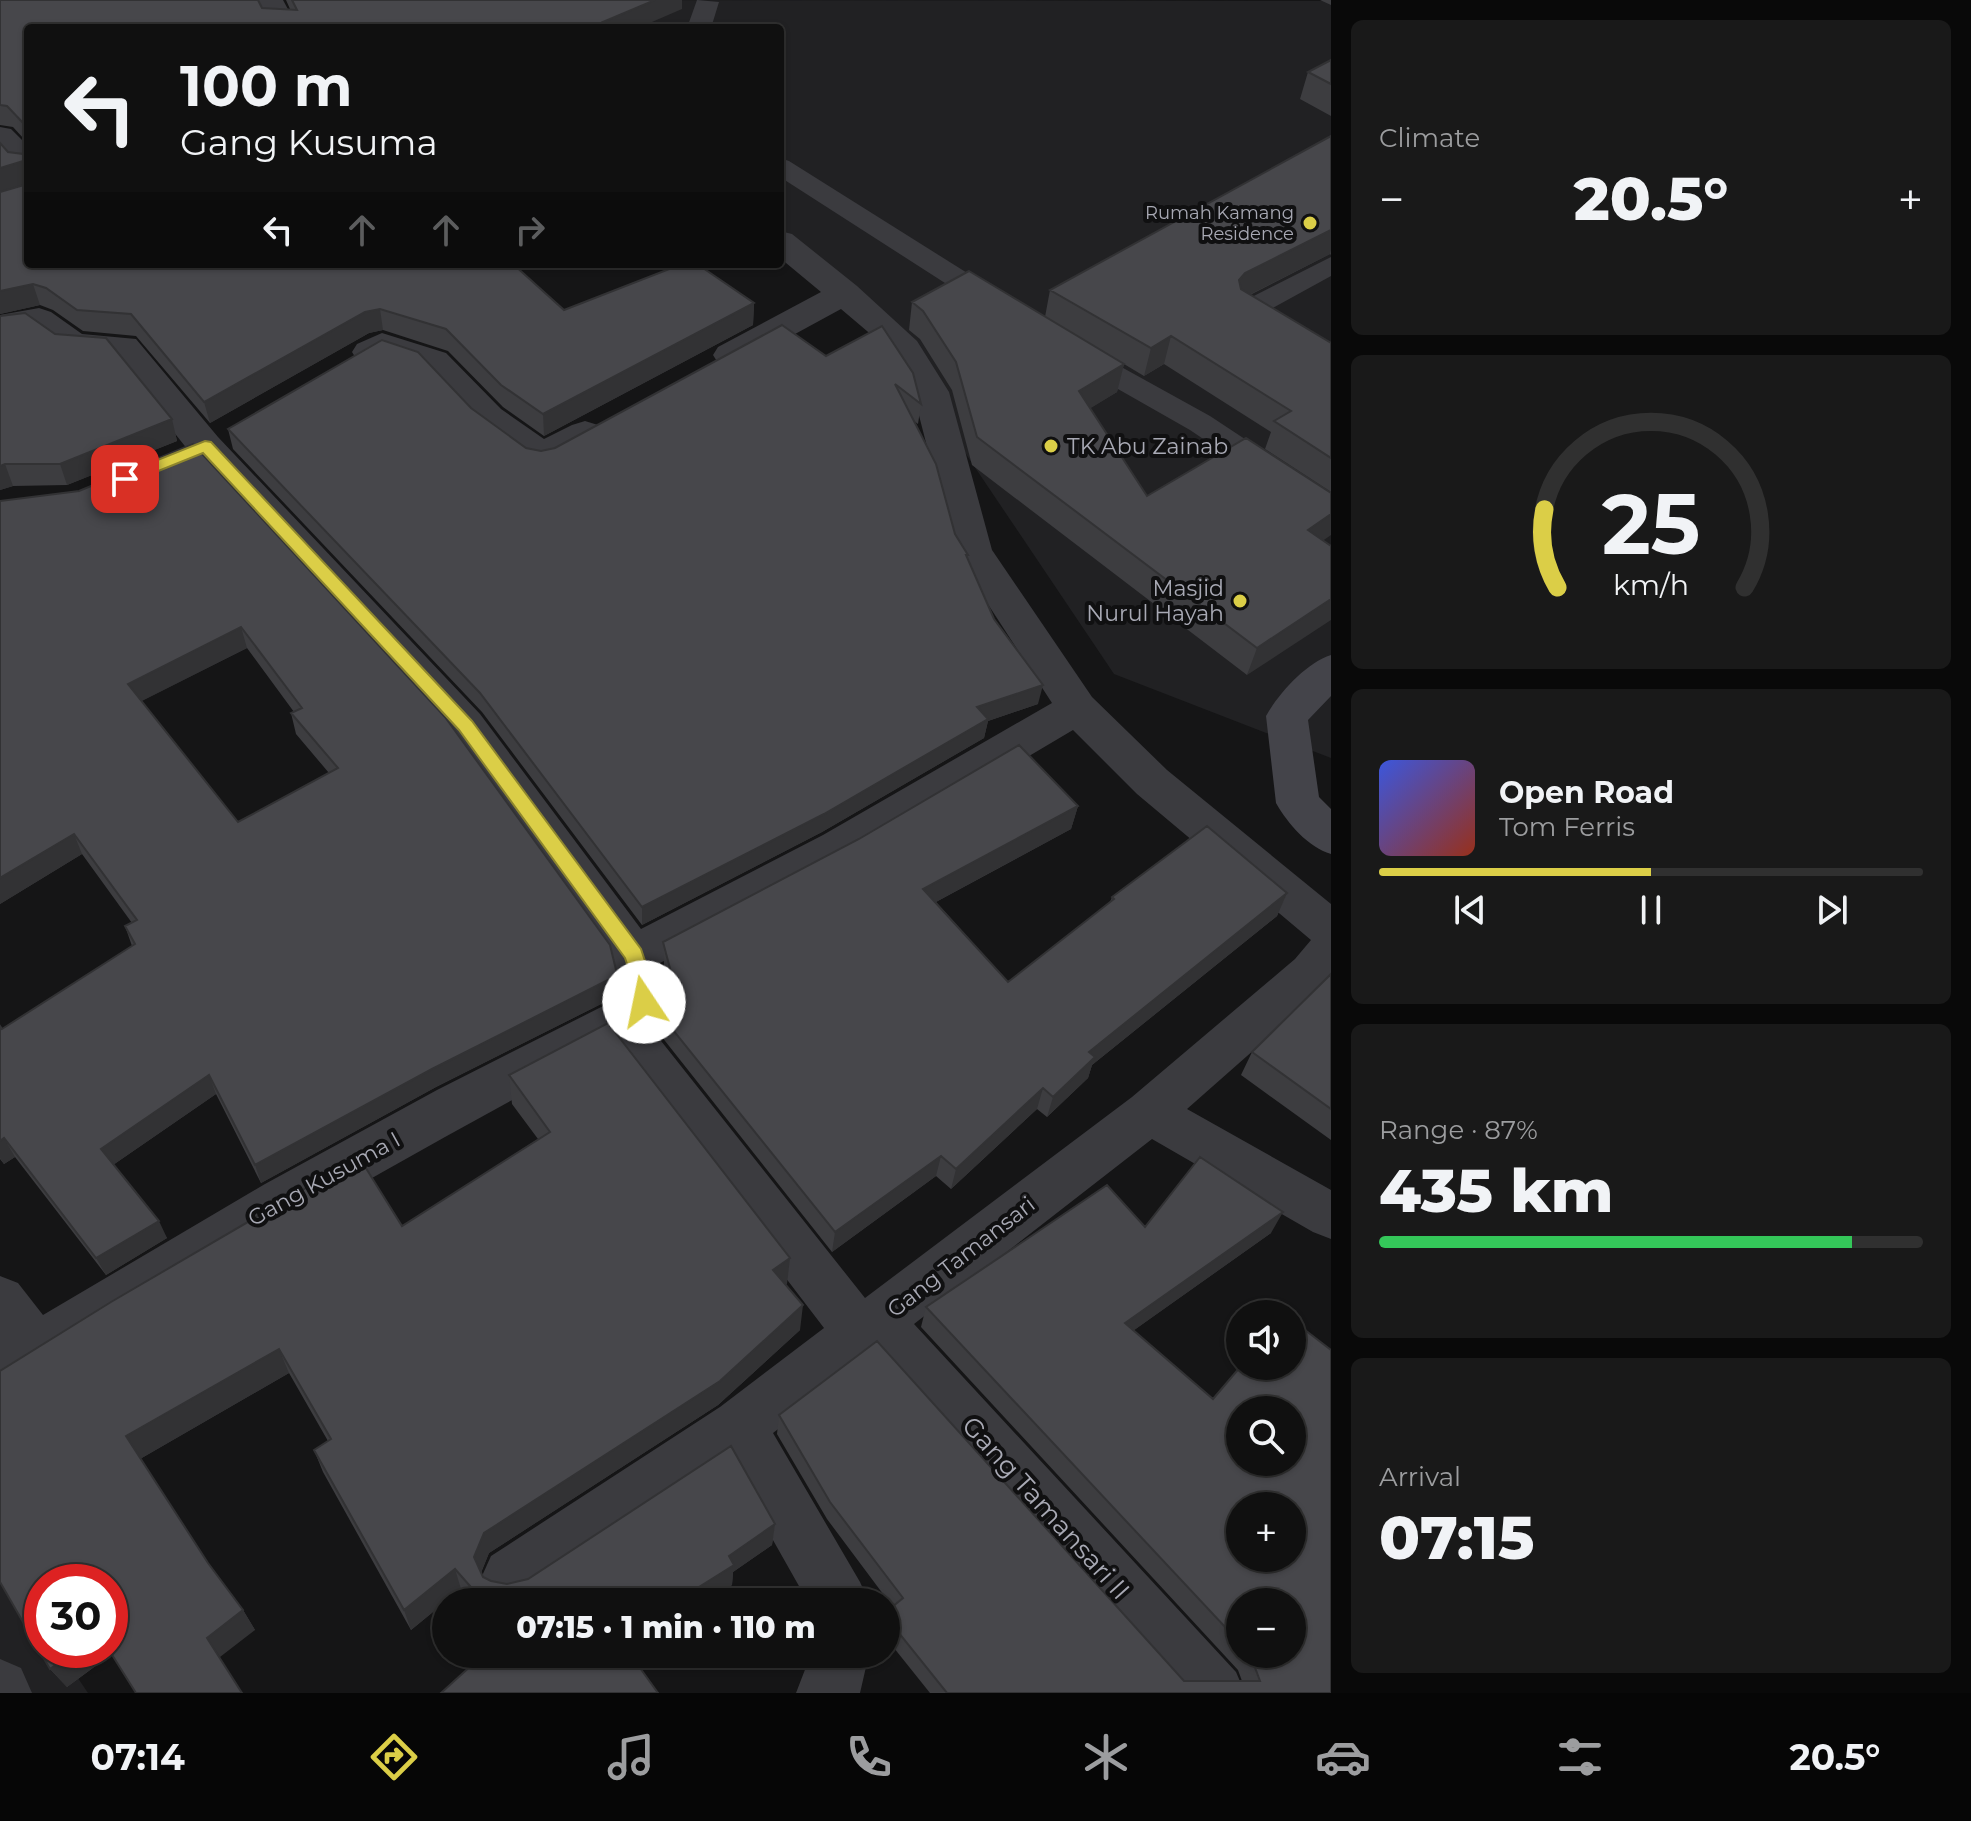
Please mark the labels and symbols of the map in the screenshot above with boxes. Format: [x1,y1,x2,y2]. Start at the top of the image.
place label: Rumah Kamang Residence [1145,202,1294,245]
marker: Rumah Kamang Residence [1301,214,1319,232]
place label: TK Abu Zainab [1067,433,1228,460]
marker: TK Abu Zainab [1042,437,1060,455]
pin [91,445,159,513]
place label: Masjid Nurul Hayah [1086,575,1224,627]
marker: Masjid Nurul Hayah [1231,592,1249,610]
position arrow [602,960,686,1044]
street label: Gang Kusuma I [243,1126,405,1232]
street label: Gang Tamansari [882,1191,1040,1323]
street label: Gang Tamansari II [955,1410,1137,1606]
speed limit sign: 30 [24,1564,128,1668]

